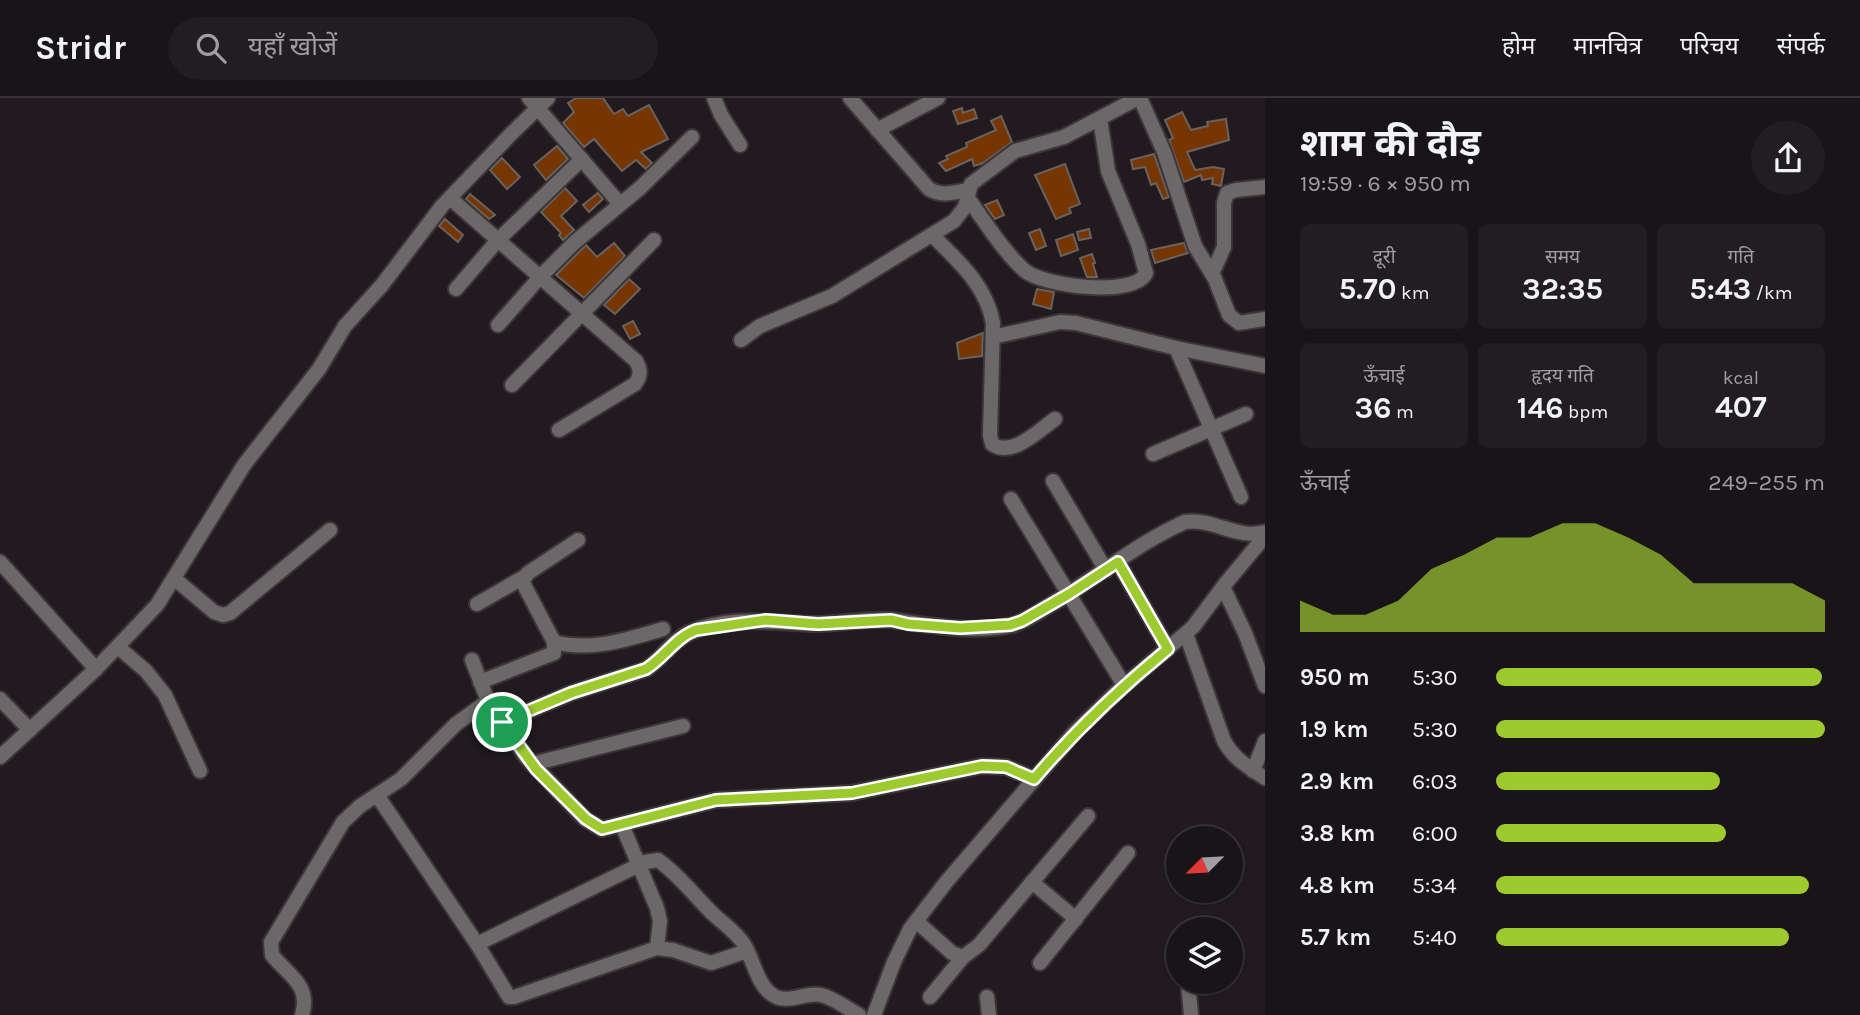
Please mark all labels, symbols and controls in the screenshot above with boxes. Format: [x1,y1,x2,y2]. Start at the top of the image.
search box [168,17,658,80]
text: Stridr [35,29,126,67]
icon: search [192,29,230,67]
text: यहाँ खोजें [248,31,337,62]
text: होम [1502,32,1535,60]
text: मानचित्र [1573,32,1642,60]
text: परिचय [1680,32,1739,60]
text: संपर्क [1777,32,1825,60]
text: शाम की दौड़ [1300,121,1481,166]
button: share [1751,121,1825,195]
text: 19:59 · 6 × 950 m [1300,170,1471,197]
text: दूरी [1373,246,1396,268]
text: समय [1545,246,1580,268]
text: गति [1728,246,1754,268]
text: 5.70 [1339,271,1397,307]
text: 32:35 [1522,271,1603,307]
text: 5:43 [1689,271,1751,307]
text: km [1397,282,1430,304]
text: /km [1751,282,1792,304]
text: ऊँचाई [1364,365,1405,387]
text: हृदय गति [1531,365,1594,387]
text: kcal [1723,367,1759,389]
text: 407 [1715,389,1767,425]
text: 36 [1355,390,1391,426]
text: 146 [1517,390,1564,426]
text: m [1391,401,1414,423]
text: bpm [1564,401,1608,423]
text: ऊँचाई [1300,469,1350,496]
text: 249–255 m [1708,469,1825,496]
text: 950 m [1300,664,1370,691]
text: 5:30 [1412,664,1458,691]
pin [472,692,532,752]
icon: arrive [483,703,521,741]
text: 1.9 km [1300,716,1368,743]
text: 5:30 [1412,716,1458,743]
text: 2.9 km [1300,768,1374,795]
text: 6:03 [1412,768,1458,795]
text: 3.8 km [1300,820,1375,847]
text: 6:00 [1412,820,1458,847]
north arrow [1166,826,1242,903]
map controls [1166,826,1243,994]
text: 4.8 km [1300,872,1375,899]
text: 5:34 [1412,872,1457,899]
button: layers [1166,917,1243,994]
text: 5.7 km [1300,924,1371,951]
text: 5:40 [1412,924,1457,951]

